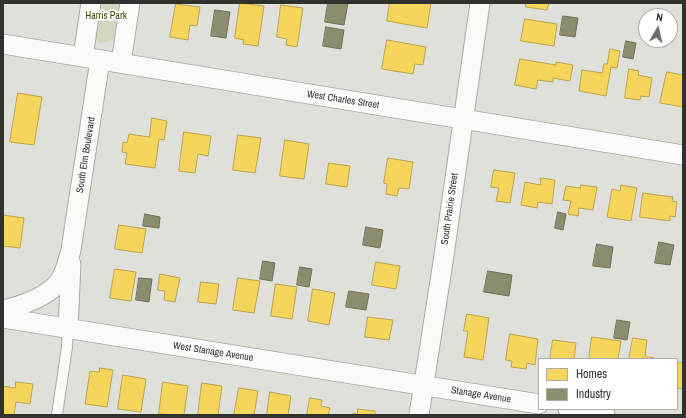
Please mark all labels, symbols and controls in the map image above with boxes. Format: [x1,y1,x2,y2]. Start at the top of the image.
north arrow [638,8,678,48]
park label: Harris Park [85,10,127,22]
text: N [655,10,664,25]
street label: West Charles Street [306,88,380,112]
street label: South Elm Boulevard [74,116,98,194]
street label: South Prairie Street [439,172,461,246]
street label: West Stanage Avenue [172,340,254,364]
legend [538,358,678,410]
text: Homes [576,366,607,382]
street label: Stanage Avenue [450,384,512,406]
text: Industry [576,386,611,402]

